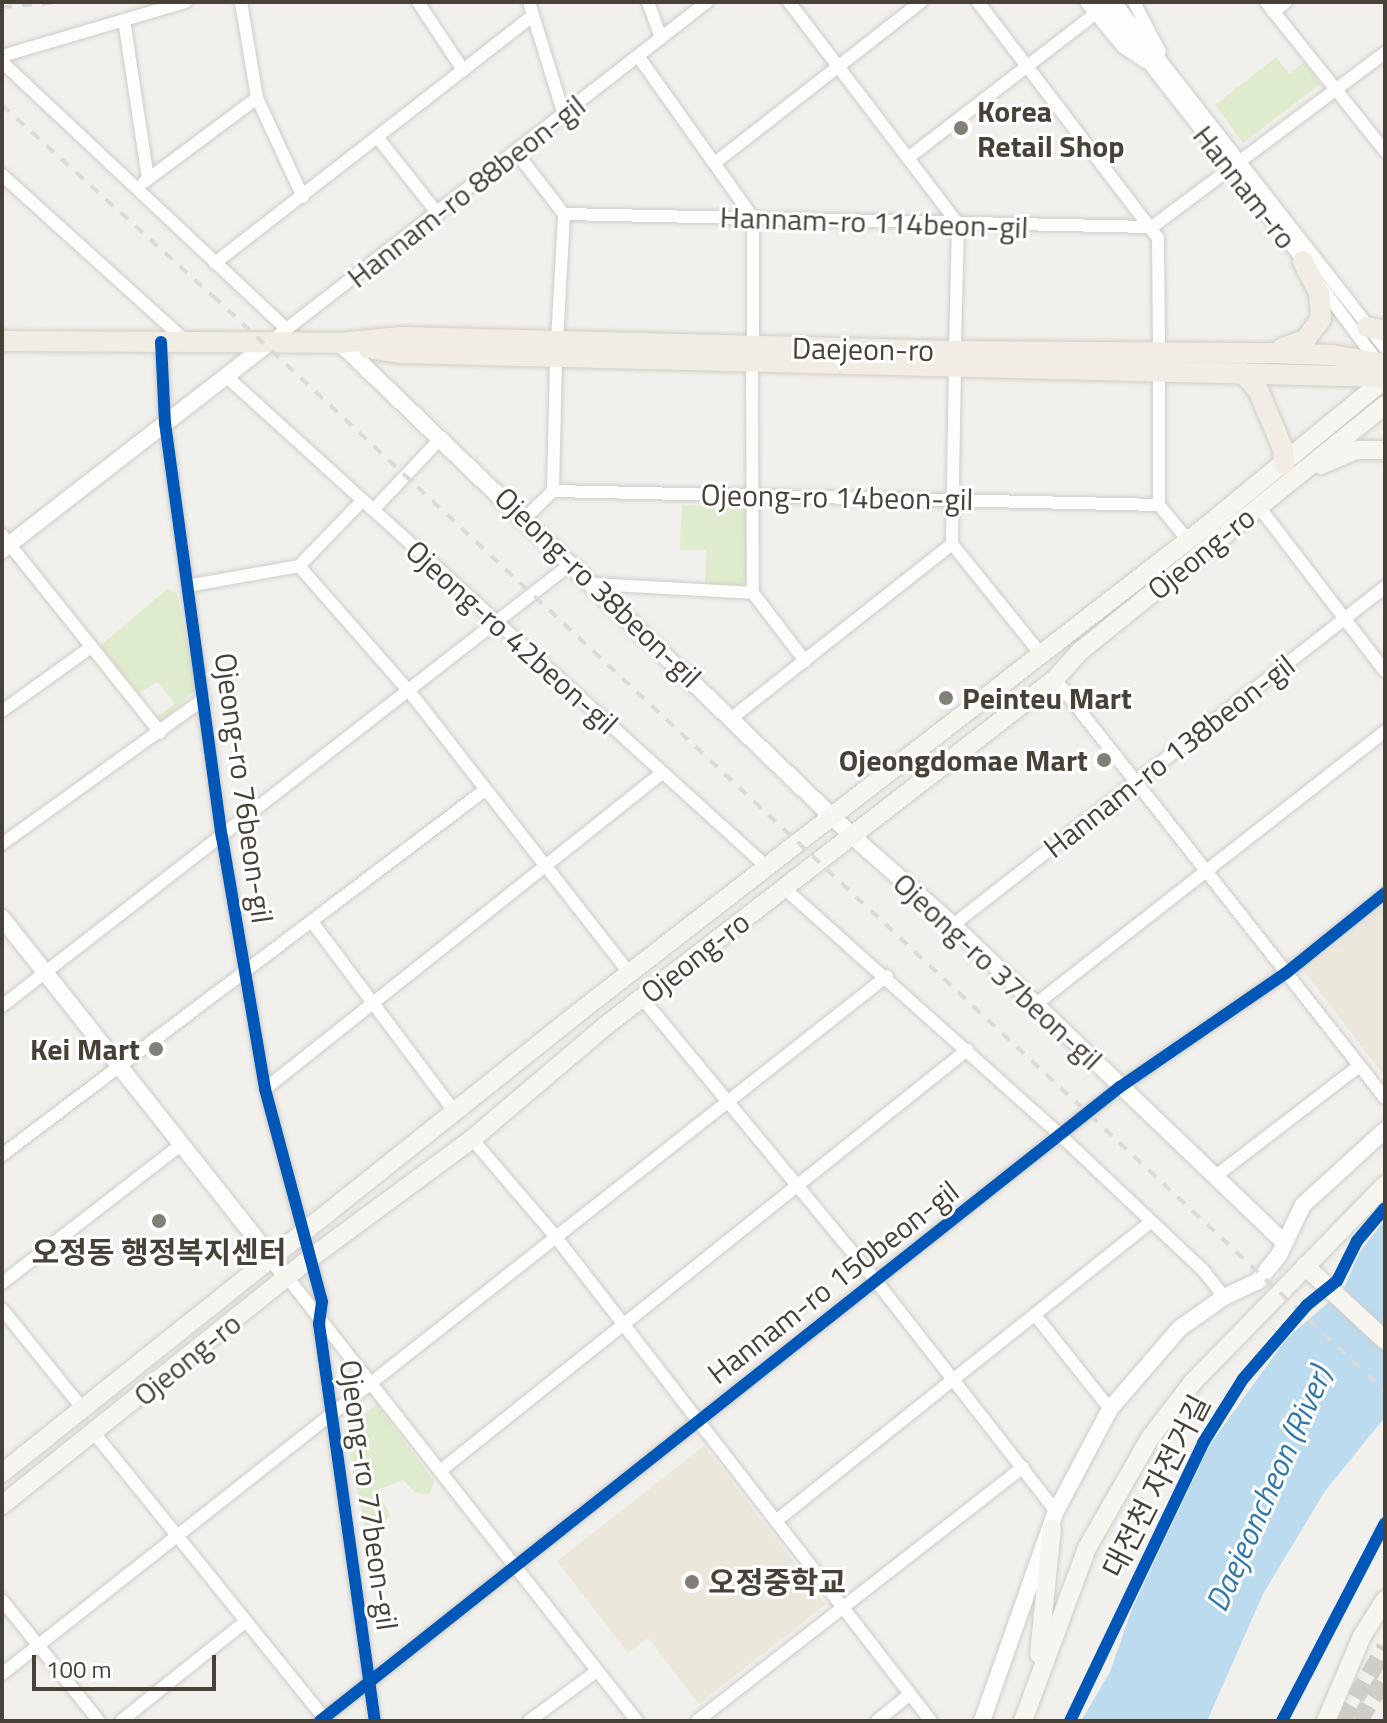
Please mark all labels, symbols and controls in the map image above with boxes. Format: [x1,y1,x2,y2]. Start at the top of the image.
street label: Hannam-ro 88beon-gil [340,87,592,295]
place label: Korea Retail Shop [977,93,1125,164]
street label: Hannam-ro [1186,118,1304,256]
marker: Korea Retail Shop [952,119,970,137]
street label: Hannam-ro 114beon-gil [719,199,1029,245]
street label: Daejeon-ro [792,330,934,368]
street label: Ojeong-ro 14beon-gil [700,477,974,517]
street label: Ojeong-ro 38beon-gil [487,479,709,695]
street label: Ojeong-ro [1140,499,1262,607]
street label: Ojeong-ro 42beon-gil [399,532,625,742]
street label: Hannam-ro 138beon-gil [1036,647,1302,865]
street label: Ojeong-ro 76beon-gil [207,650,281,926]
place label: Peinteu Mart [962,680,1132,716]
marker: Peinteu Mart [937,689,955,707]
place label: Ojeongdomae Mart [839,742,1088,778]
marker: Ojeongdomae Mart [1095,751,1113,769]
street label: Ojeong-ro 37beon-gil [886,865,1110,1077]
street label: Ojeong-ro [634,904,756,1010]
place label: Kei Mart [30,1031,140,1067]
marker: Kei Mart [147,1040,165,1058]
street label: Hannam-ro 150beon-gil [700,1173,966,1391]
marker: 오정동 행정복지센터 [150,1212,168,1230]
place label: 오정동 행정복지센터 [32,1234,286,1270]
street label: Ojeong-ro [126,1305,248,1413]
street label: Ojeong-ro 77beon-gil [332,1357,406,1633]
water label: Daejeoncheon (River) [1197,1361,1339,1617]
street label: 대전천 자전거길 [1095,1389,1217,1583]
place label: 오정중학교 [708,1564,846,1600]
marker: 오정중학교 [683,1573,701,1591]
scale bar [36,1639,220,1689]
text: 100 m [46,1651,112,1687]

